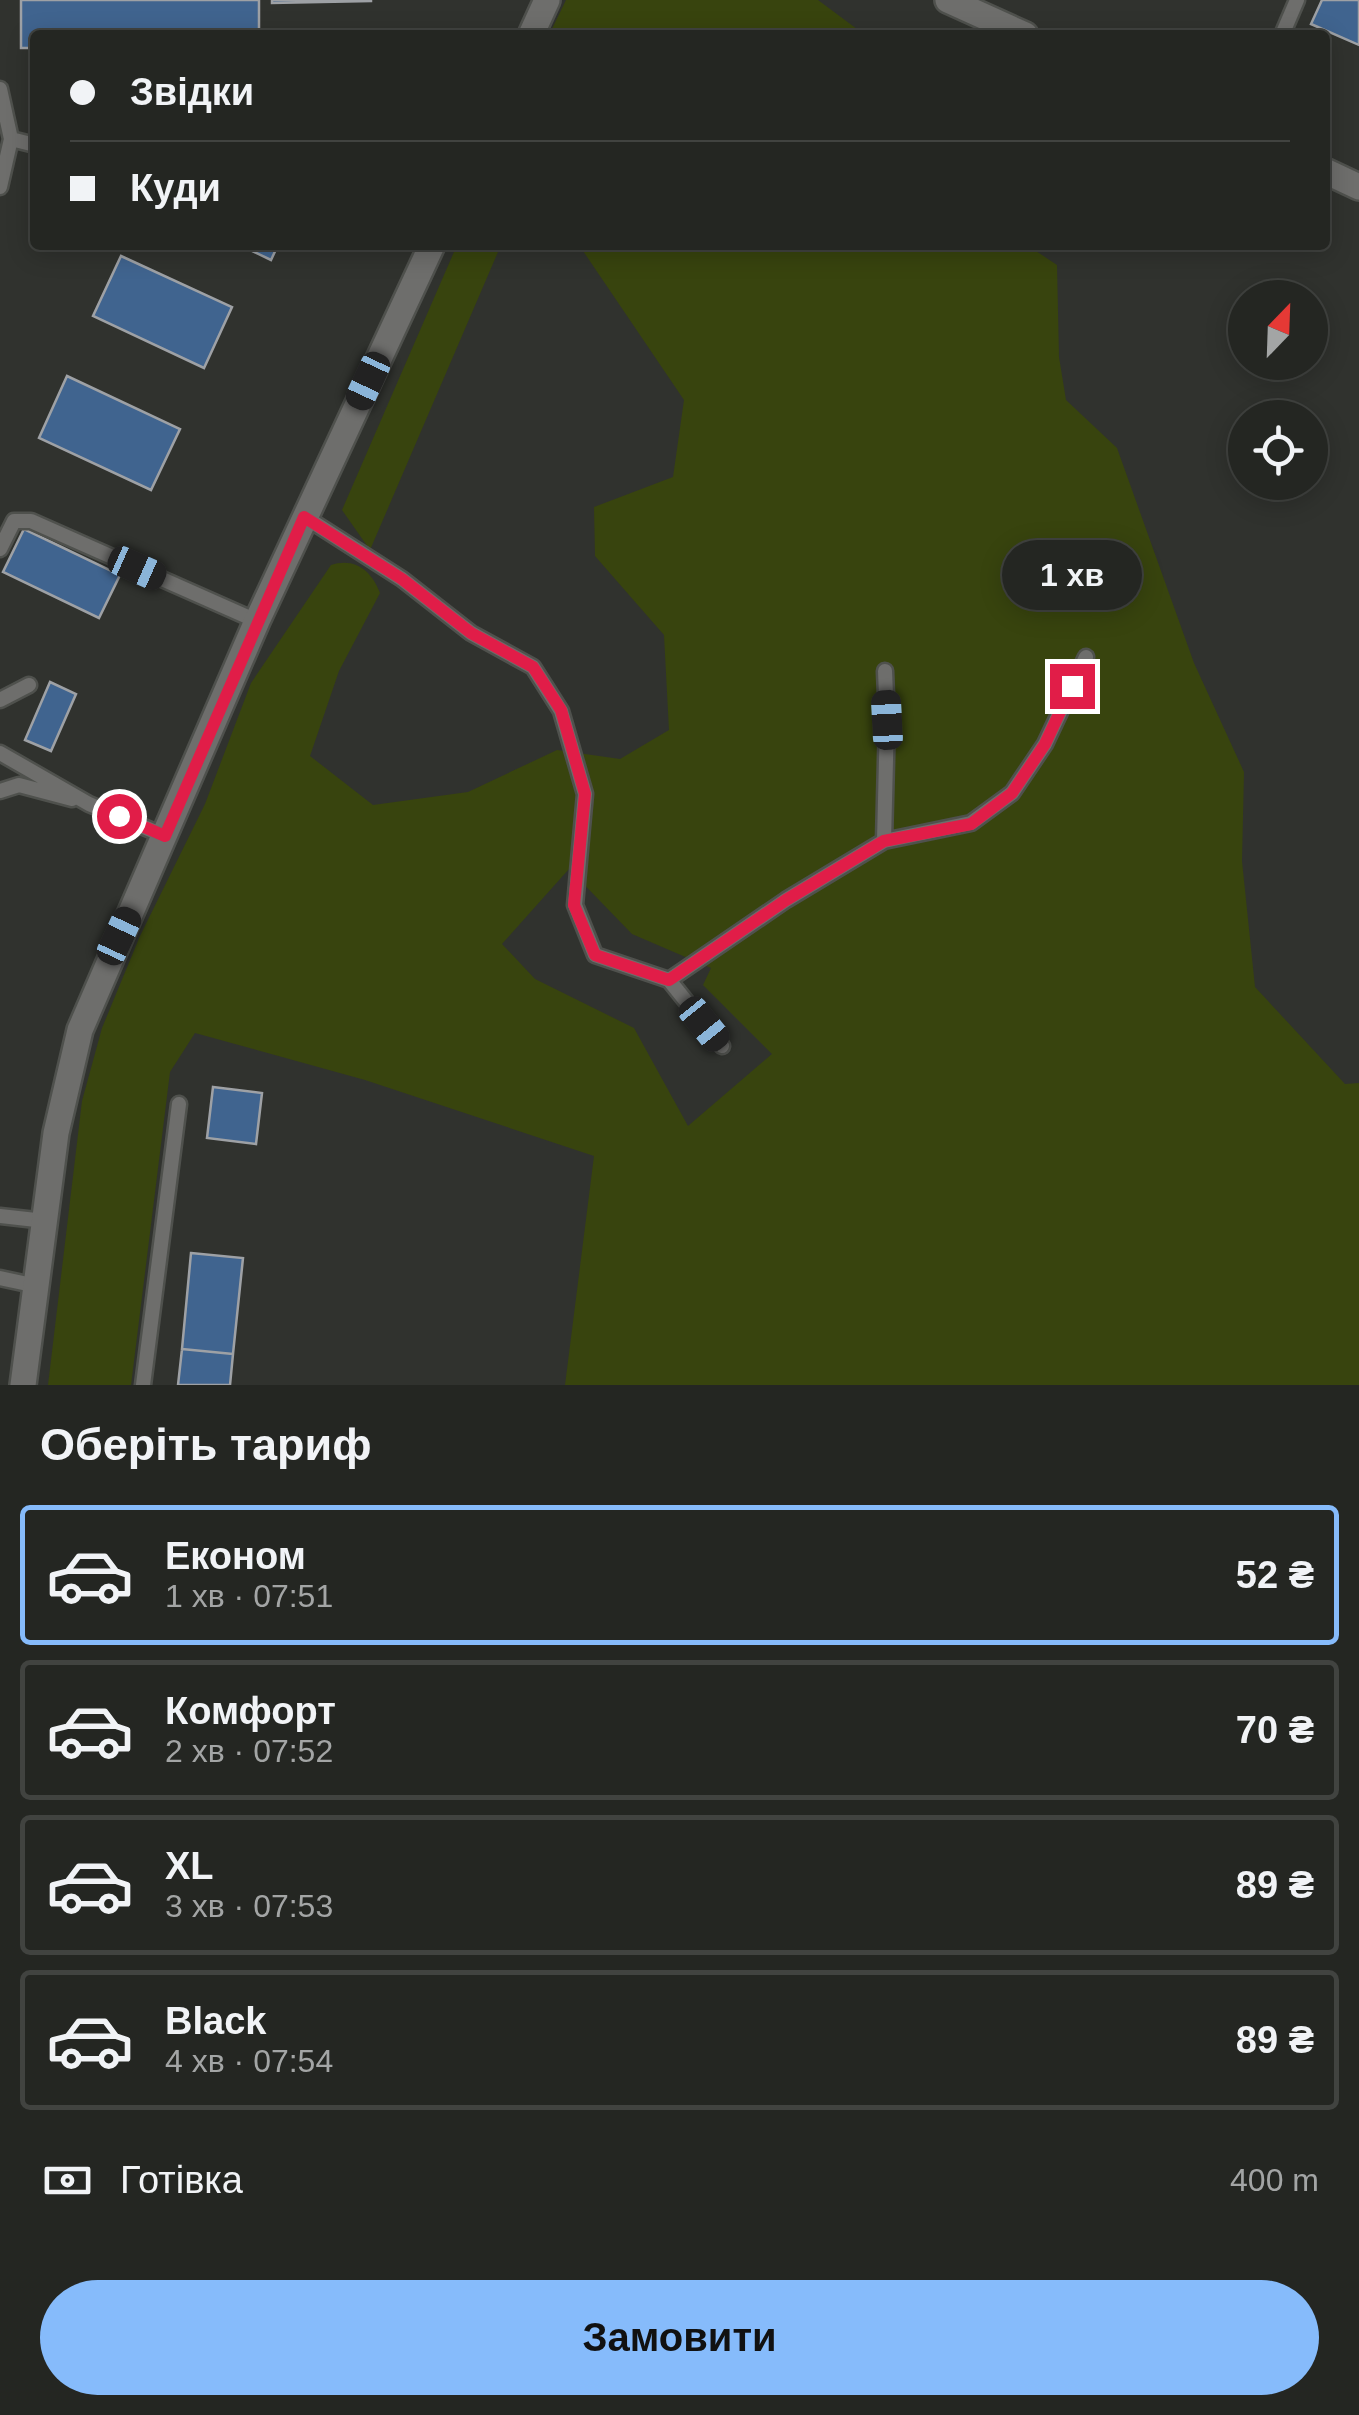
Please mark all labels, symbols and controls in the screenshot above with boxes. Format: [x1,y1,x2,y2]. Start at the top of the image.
text: Звідки [130,71,254,113]
text: Куди [130,167,221,209]
north arrow [1228,280,1328,380]
map controls [1228,280,1328,500]
car [342,347,394,415]
button: locate [1228,400,1328,500]
callout: 1 хв [1002,541,1142,611]
car [103,542,171,594]
text: 1 хв [1040,557,1104,593]
route end [1050,664,1095,709]
car [870,689,904,751]
route start [97,794,142,839]
car [93,902,145,970]
car [673,991,735,1057]
text: Оберіть тариф [40,1419,372,1470]
icon: car [45,1530,135,1620]
text: Економ [165,1535,306,1577]
text: 52 ₴ [1236,1554,1314,1596]
text: 1 хв · 07:51 [165,1578,333,1614]
icon: car [45,1685,135,1775]
text: Комфорт [165,1690,336,1732]
text: 70 ₴ [1236,1709,1314,1751]
text: 2 хв · 07:52 [165,1733,333,1769]
icon: car [45,1840,135,1930]
text: XL [165,1845,214,1887]
text: 89 ₴ [1236,1864,1314,1906]
text: 3 хв · 07:53 [165,1888,333,1924]
icon: car [45,1995,135,2085]
text: Black [165,2000,266,2042]
text: 89 ₴ [1236,2019,1314,2061]
text: 4 хв · 07:54 [165,2043,333,2079]
icon: cash [40,2153,95,2208]
text: Готівка [120,2159,243,2201]
text: 400 m [1230,2162,1319,2198]
button: Замовити [40,2280,1319,2395]

